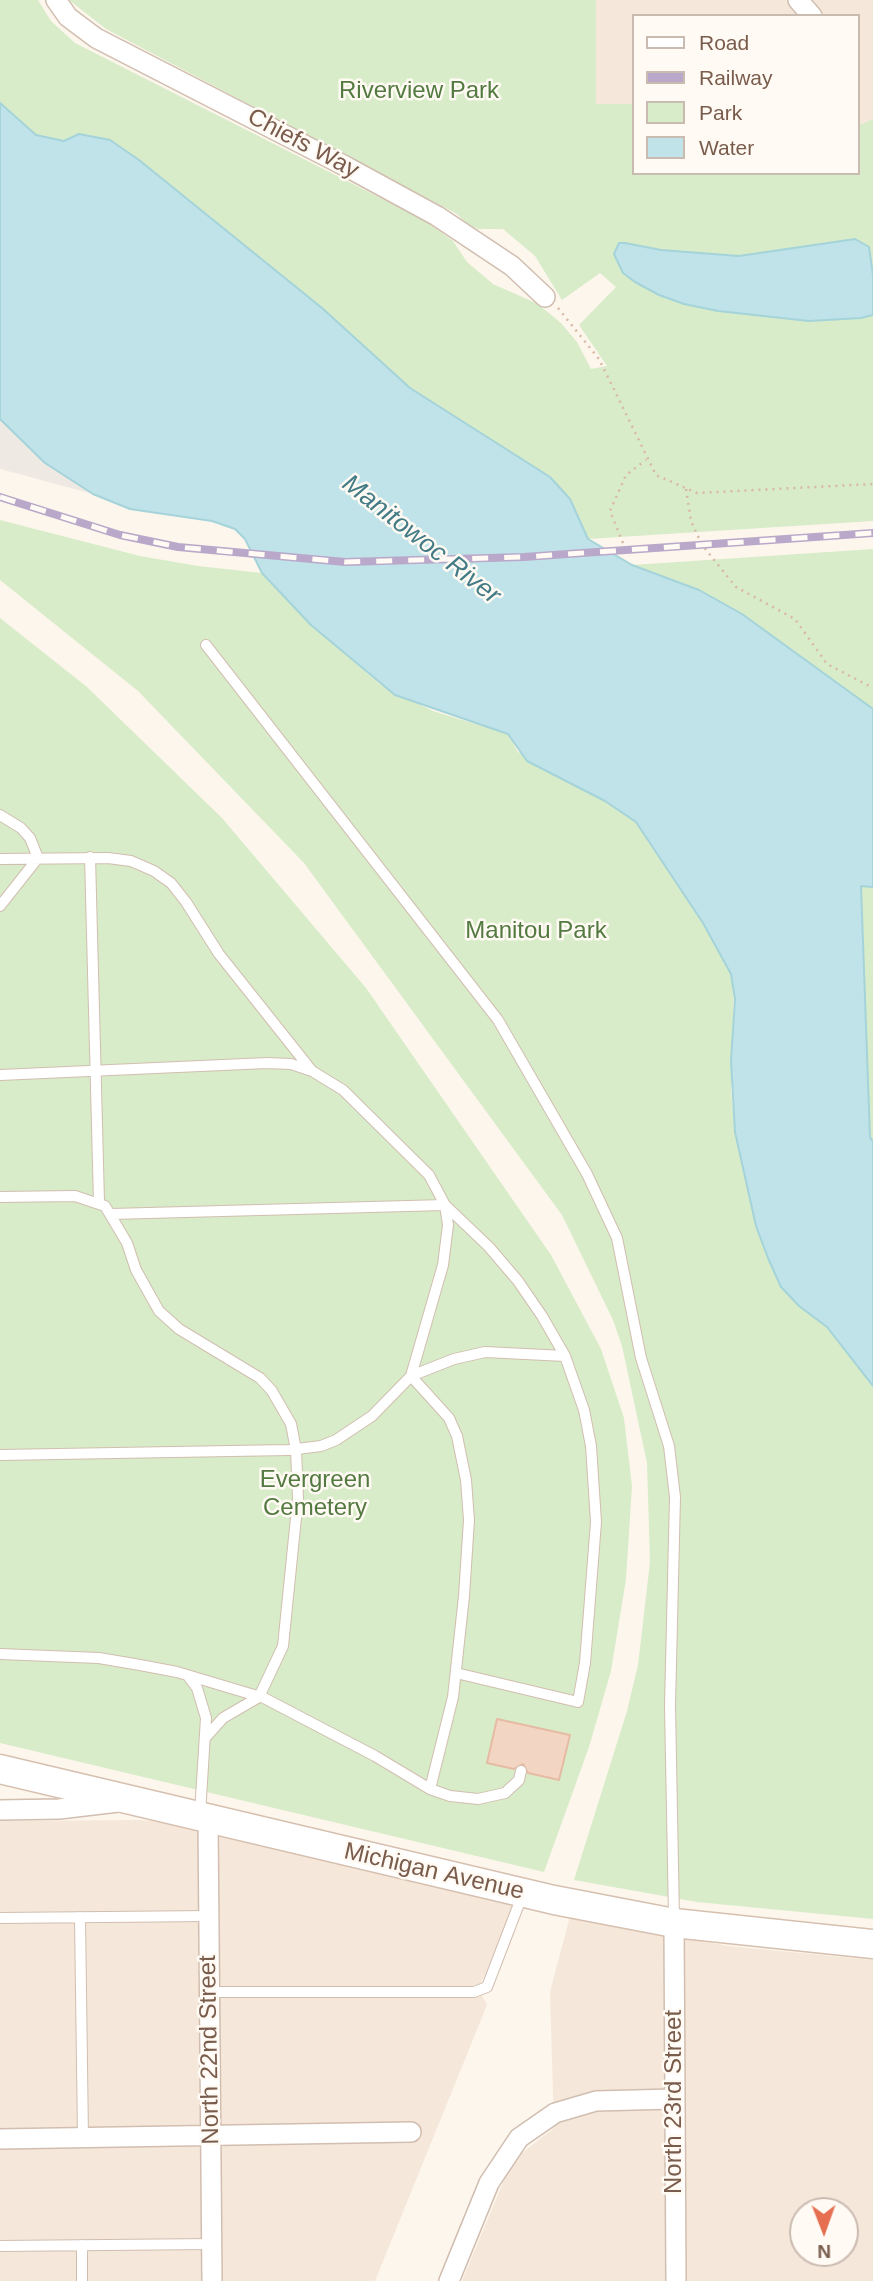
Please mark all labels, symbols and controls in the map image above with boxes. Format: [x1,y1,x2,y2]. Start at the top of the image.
legend [632,14,859,175]
text: Road [699,31,749,54]
text: Railway [699,66,773,89]
park label: Riverview Park [339,77,499,105]
text: Park [699,101,742,124]
street label: Chiefs Way [242,103,364,185]
text: Water [699,136,754,159]
water label: Manitowoc River [336,469,506,611]
park label: Manitou Park [465,917,607,945]
park label: Evergreen Cemetery [260,1466,370,1522]
street label: Michigan Avenue [341,1837,527,1907]
street label: North 22nd Street [194,1955,226,2145]
street label: North 23rd Street [660,2010,688,2194]
north arrow [789,2197,859,2267]
text: N [817,2241,831,2262]

